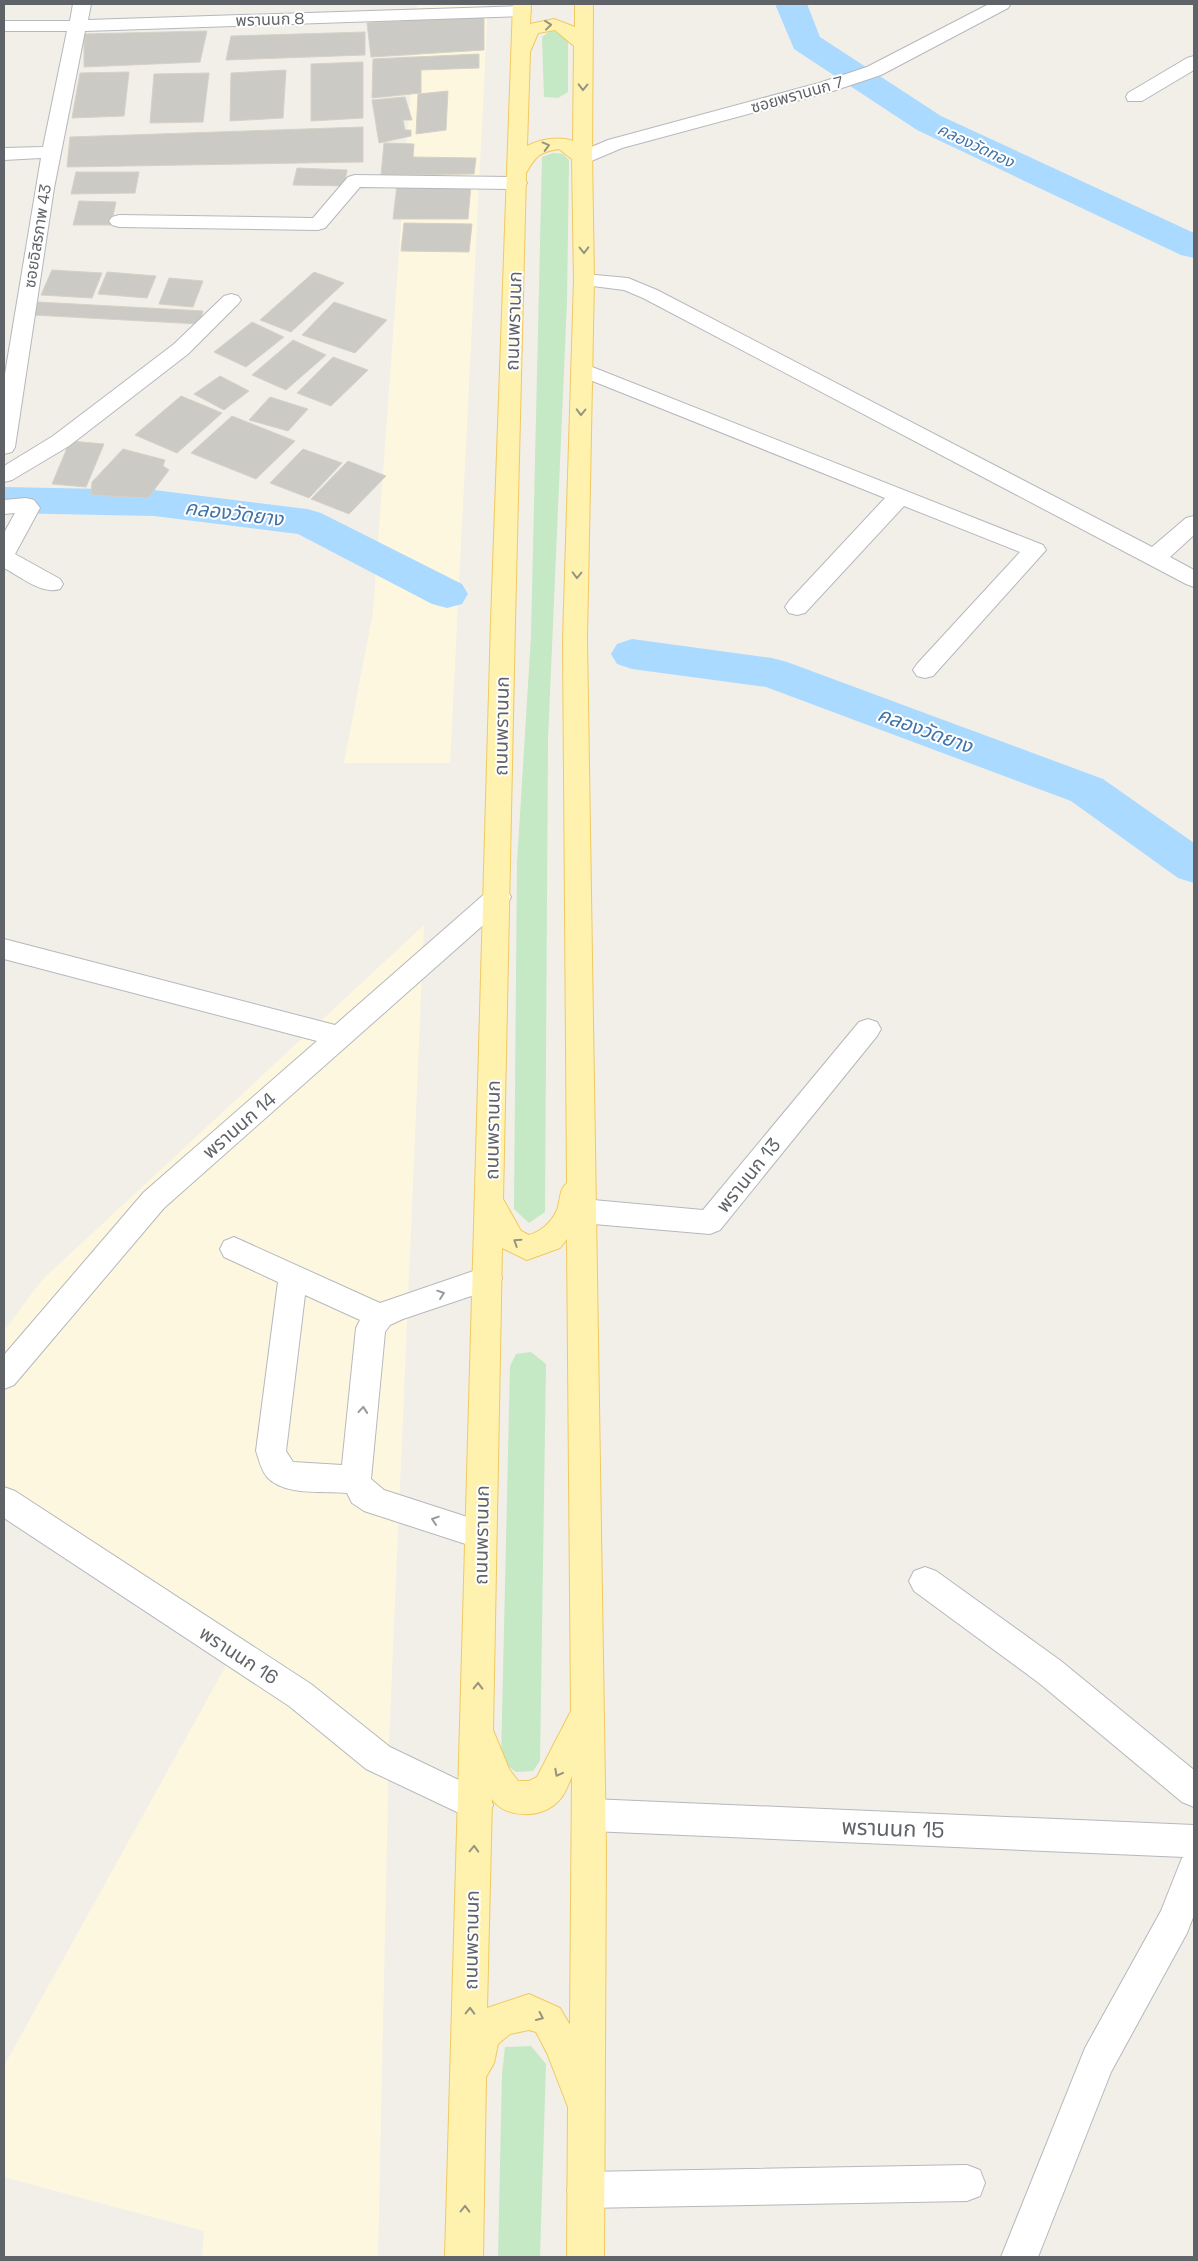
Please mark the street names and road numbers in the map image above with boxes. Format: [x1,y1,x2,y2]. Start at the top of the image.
street label: พรานนก 8 [235,8,305,31]
street label: ซอยพรานนก 7 [748,71,846,118]
street label: ซอยอิสรภาพ 43 [19,183,56,289]
street label: ถนนพรานนก [499,271,528,371]
street label: ถนนพรานนก [488,676,515,776]
street label: ถนนพรานนก [479,1080,506,1180]
street label: พรานนก 14 [197,1086,281,1164]
street label: พรานนก 13 [711,1133,786,1218]
street label: ถนนพรานนก [468,1485,495,1585]
street label: พรานนก 16 [194,1621,283,1690]
street label: พรานนก 15 [841,1812,945,1844]
street label: ถนนพรานนก [458,1890,485,1990]

